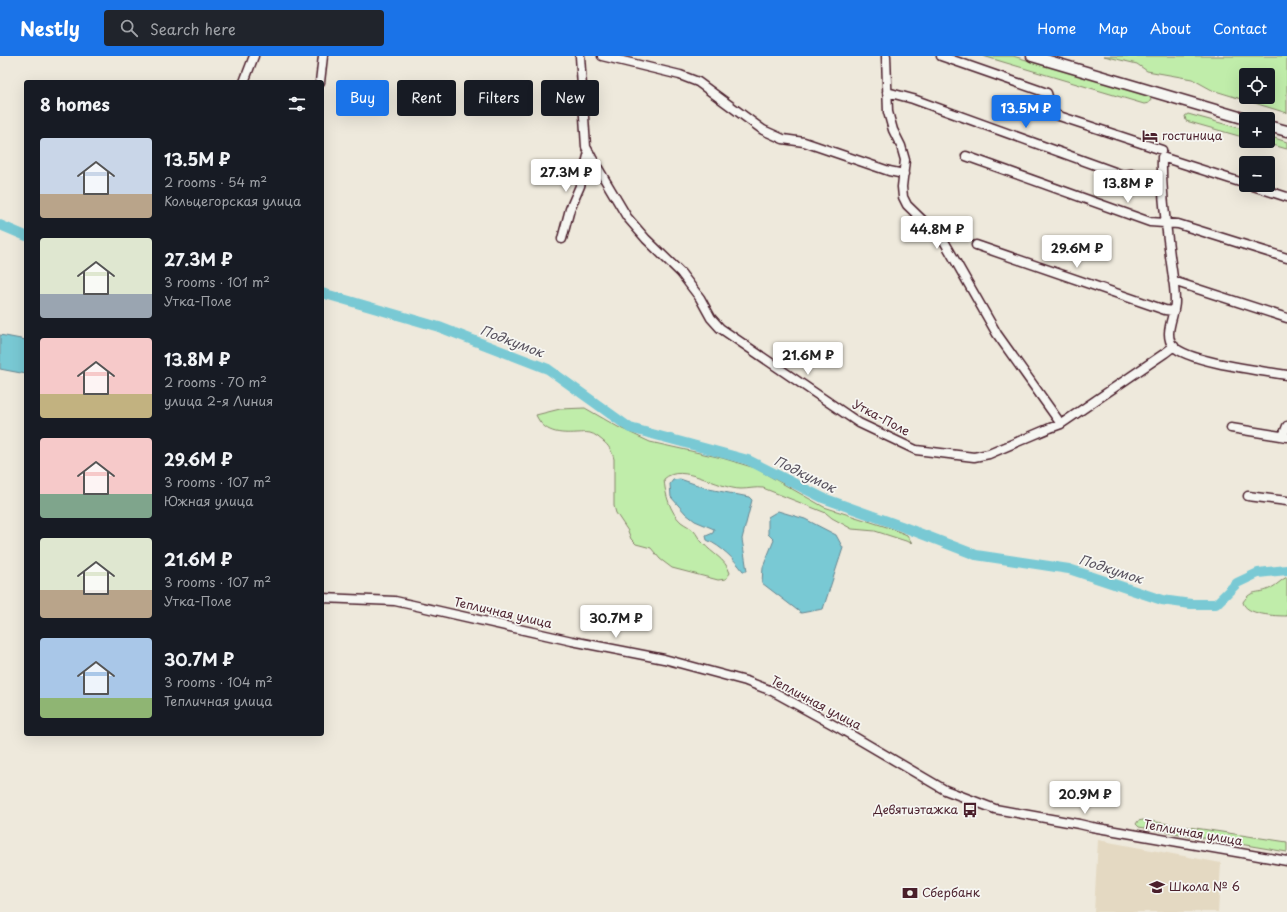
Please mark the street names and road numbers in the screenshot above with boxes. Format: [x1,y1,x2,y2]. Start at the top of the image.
street label: Утка-Поле [850,395,914,440]
street label: Тепличная улица [452,592,554,632]
street label: Тепличная улица [768,671,865,734]
street label: Тепличная улица [1142,814,1244,850]

